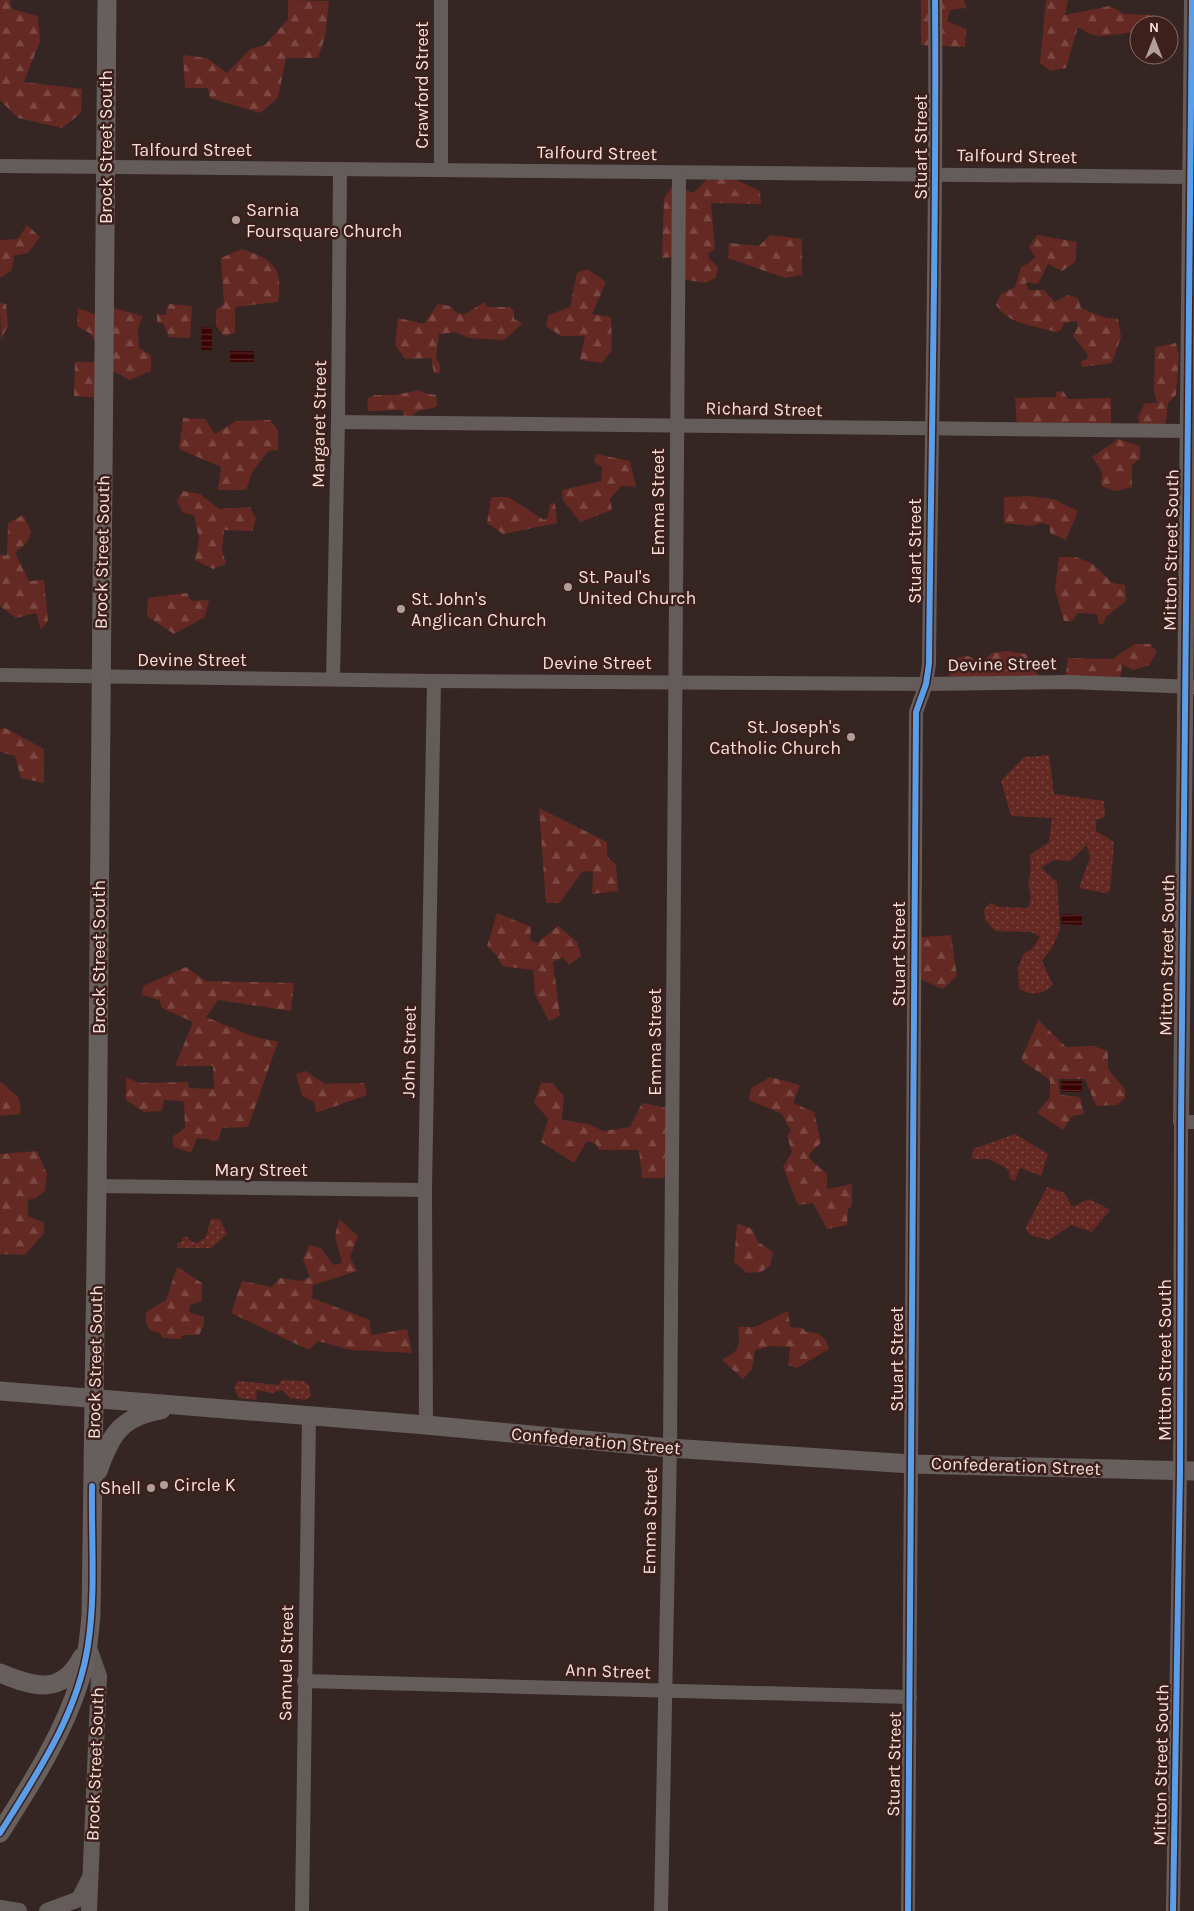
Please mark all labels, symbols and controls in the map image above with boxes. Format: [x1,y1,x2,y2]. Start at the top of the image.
north arrow [1129,15,1179,65]
text: N [1149,19,1159,36]
street label: Crawford Street [411,21,433,149]
street label: Brock Street South [95,70,117,224]
street label: Stuart Street [910,94,932,200]
street label: Talfourd Street [132,139,252,161]
street label: Talfourd Street [537,141,657,165]
street label: Talfourd Street [957,144,1077,168]
place label: Sarnia Foursquare Church [246,199,402,242]
marker: Sarnia Foursquare Church [230,214,242,226]
street label: Margaret Street [307,360,331,488]
street label: Richard Street [705,397,823,421]
street label: Emma Street [647,448,669,556]
street label: Mitton Street South [1159,469,1183,631]
street label: Brock Street South [90,475,114,629]
street label: Stuart Street [904,498,926,604]
place label: St. Paul's United Church [578,566,696,609]
marker: St. Paul's United Church [562,581,574,593]
place label: St. John's Anglican Church [411,588,547,631]
marker: St. John's Anglican Church [395,603,407,615]
street label: Devine Street [137,649,247,671]
street label: Devine Street [542,652,652,674]
street label: Devine Street [947,652,1057,676]
place label: St. Joseph's Catholic Church [709,716,841,759]
marker: St. Joseph's Catholic Church [845,731,857,743]
street label: Mitton Street South [1155,874,1179,1036]
street label: Brock Street South [88,880,110,1034]
street label: Stuart Street [888,901,910,1007]
street label: Emma Street [644,988,666,1096]
street label: John Street [397,1005,421,1098]
street label: Mary Street [214,1159,308,1181]
street label: Mitton Street South [1154,1279,1176,1441]
street label: Brock Street South [83,1285,107,1439]
street label: Stuart Street [886,1306,908,1412]
street label: Confederation Street [510,1423,682,1459]
street label: Confederation Street [931,1452,1102,1480]
street label: Emma Street [638,1467,662,1575]
place label: Circle K [174,1474,236,1496]
place label: Shell [100,1477,141,1499]
marker: Circle K [158,1479,170,1491]
marker: Shell [145,1482,157,1494]
street label: Samuel Street [274,1604,298,1721]
street label: Ann Street [565,1659,651,1683]
street label: Mitton Street South [1149,1684,1173,1846]
street label: Brock Street South [81,1687,109,1841]
street label: Stuart Street [882,1711,906,1817]

